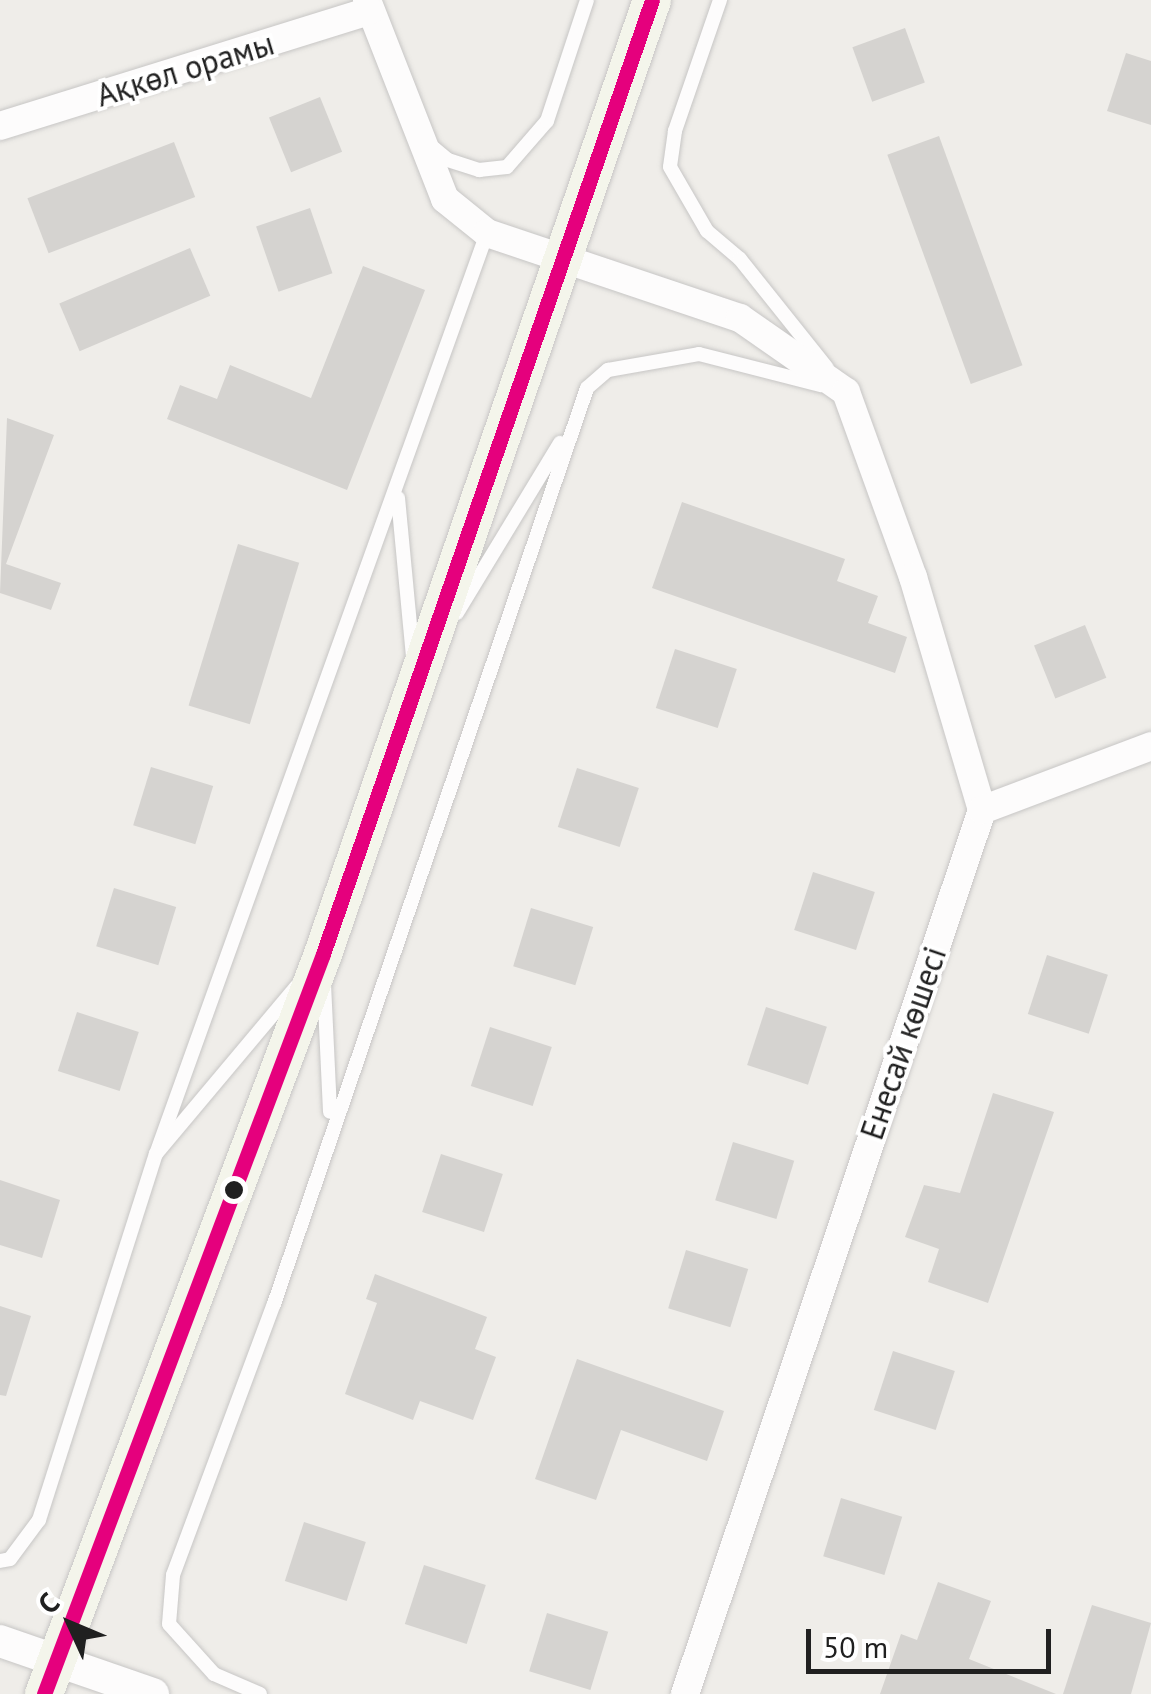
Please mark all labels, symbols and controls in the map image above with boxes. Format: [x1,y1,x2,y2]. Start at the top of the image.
street label: Ақкөл орамы [92,24,278,114]
street label: Енесай көшесі [852,942,954,1144]
unlabelled marker [224,1180,244,1200]
north arrow [20,1574,120,1674]
text: С [29,1584,67,1621]
scale bar [811,1609,1056,1671]
text: 50 m [823,1627,888,1666]

